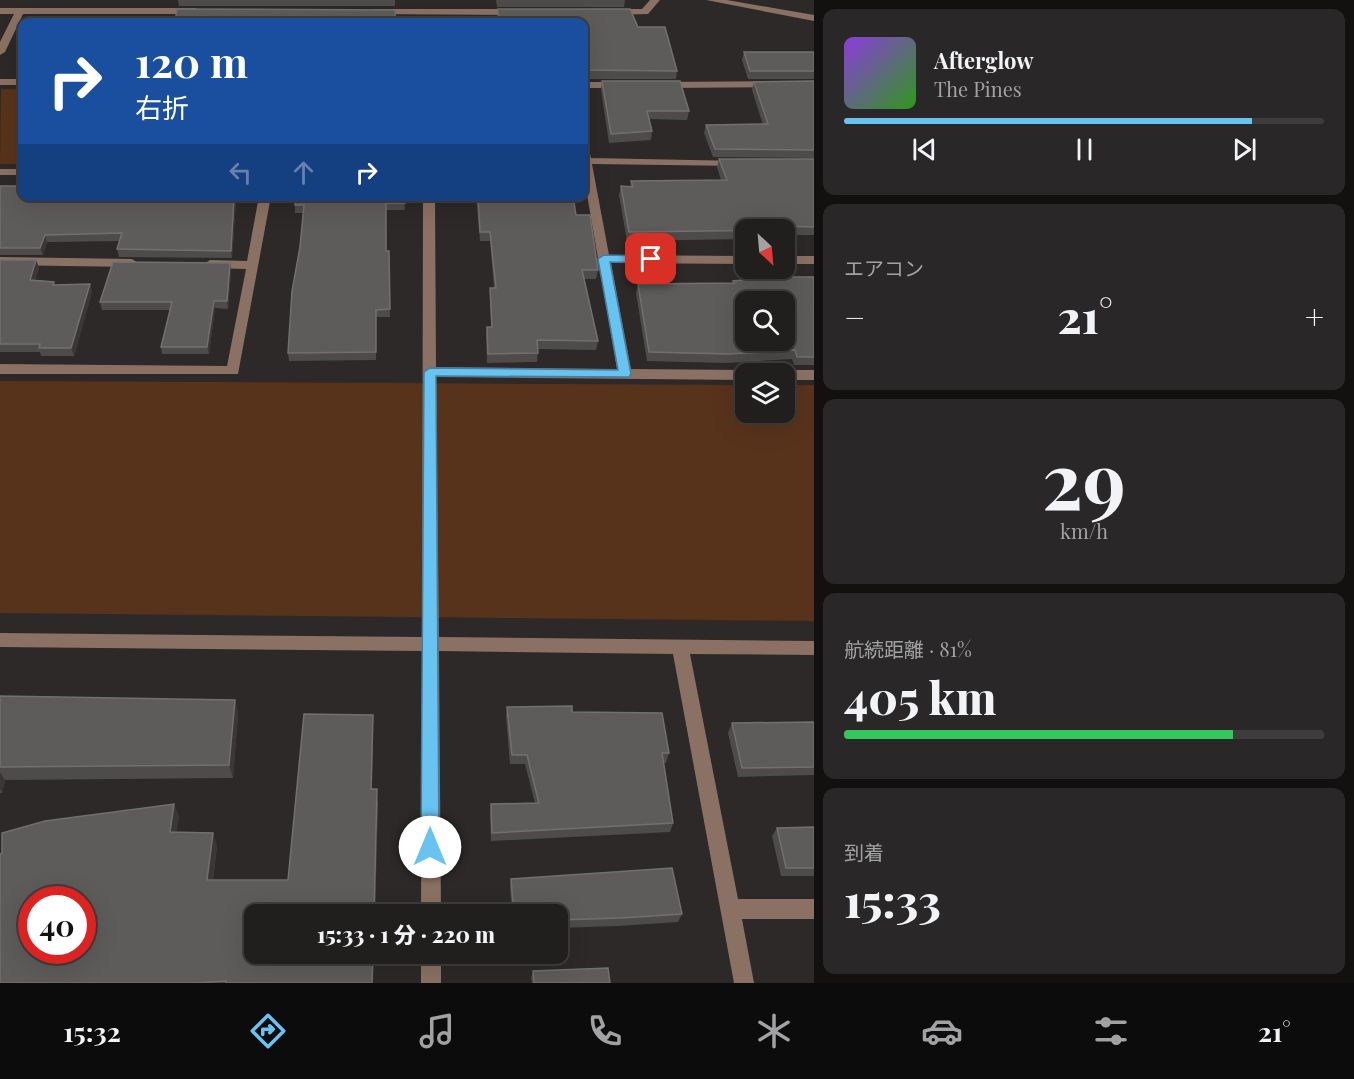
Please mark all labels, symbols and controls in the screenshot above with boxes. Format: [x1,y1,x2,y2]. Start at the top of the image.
text: 120 m [135,33,248,89]
icon: right [36,42,114,120]
text: Afterglow [934,45,1034,75]
text: The Pines [934,75,1022,102]
text: 右折 [135,89,189,125]
icon: previous [908,133,941,166]
icon: pause [1068,133,1101,166]
icon: next [1228,133,1261,166]
icon: left [224,156,257,189]
icon: ahead [287,156,320,189]
icon: right [350,156,383,189]
north arrow [735,219,795,279]
map controls [735,219,795,423]
pin [625,233,676,284]
icon: arrive [634,242,667,275]
text: エアコン [844,254,924,281]
text: 21° [1057,285,1113,345]
button: search [735,291,795,351]
text: − [844,294,865,338]
text: + [1305,294,1324,338]
button: layers [735,363,795,423]
text: 29 [1042,426,1126,530]
text: km/h [1060,517,1108,544]
text: 航続距離 · 81% [844,635,972,662]
text: 405 km [844,666,996,726]
position arrow [398,815,462,879]
text: 到着 [844,838,884,865]
text: 15:33 [844,869,941,929]
speed limit sign: 40 [18,886,96,964]
text: 15:33 · 1 分 · 220 m [317,919,495,949]
icon: directions [247,1010,289,1052]
icon: music [416,1010,458,1052]
icon: phone [584,1010,626,1052]
icon: climate [753,1010,795,1052]
icon: car [921,1010,963,1052]
icon: filters [1090,1010,1132,1052]
text: 15:32 [63,1013,121,1049]
text: 21° [1258,1013,1291,1049]

